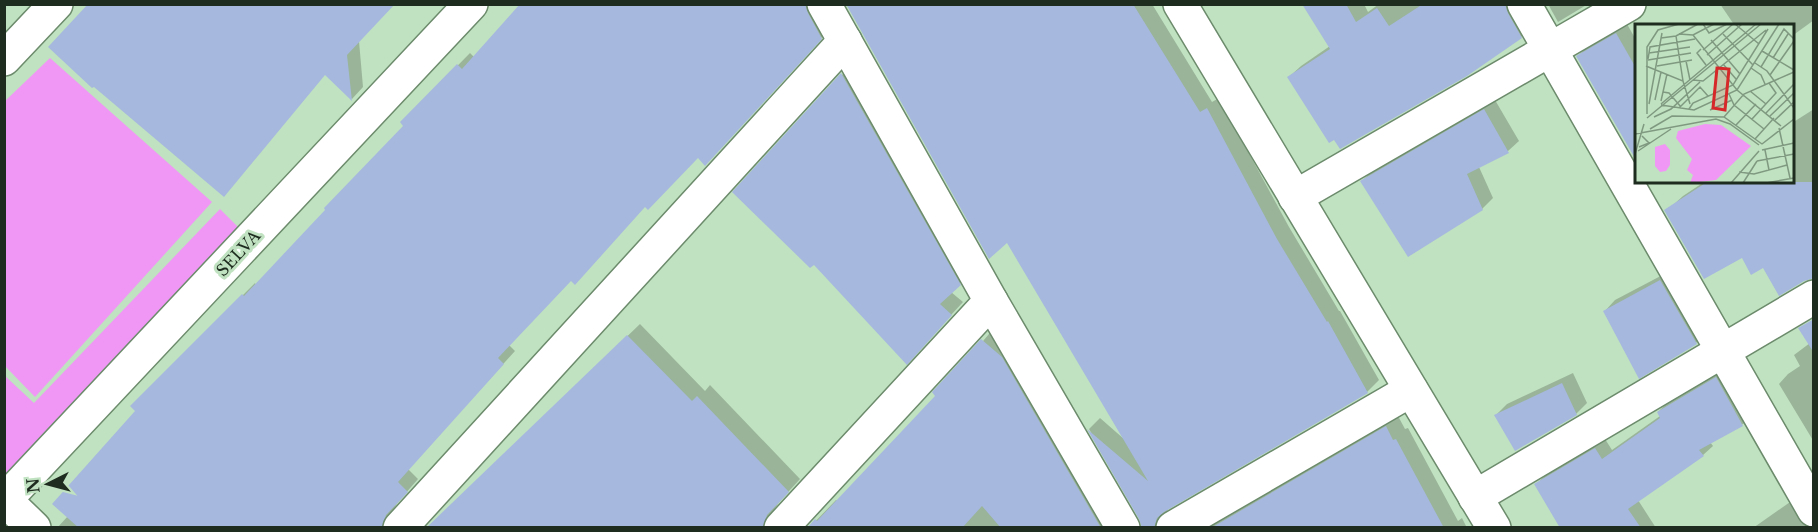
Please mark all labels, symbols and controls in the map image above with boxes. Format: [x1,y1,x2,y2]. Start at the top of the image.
inset map [1635,24,1794,183]
street label: SELVA [212,225,265,280]
north arrow [18,454,78,514]
text: N [22,477,44,494]

